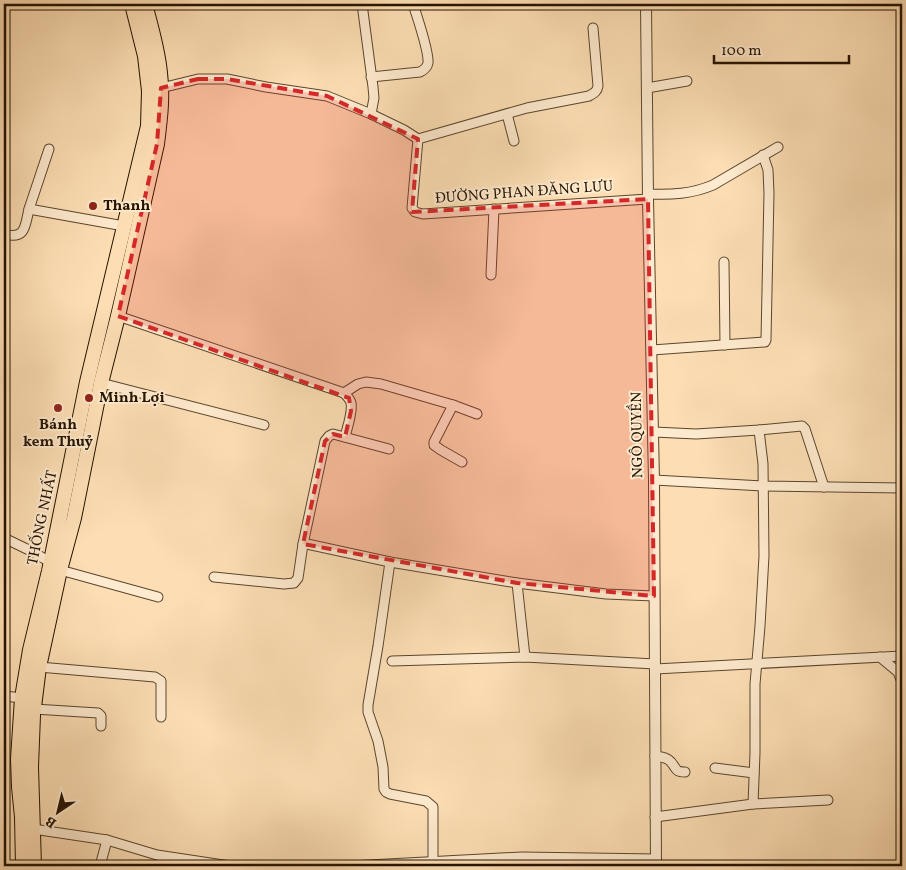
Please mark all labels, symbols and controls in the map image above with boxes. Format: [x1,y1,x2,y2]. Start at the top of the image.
scale bar [714,32,848,64]
text: 100 m [721,41,761,62]
street label: ĐƯỜNG PHAN ĐĂNG LƯU [434,176,614,210]
place label: Thanh [103,196,150,217]
marker: Thanh [87,200,99,212]
place label: Minh Lợi [99,388,165,409]
street label: NGÔ QUYỀN [626,391,649,479]
marker: Minh Lợi [83,392,95,404]
marker: Bánh kem Thuỷ [52,402,64,414]
place label: Bánh kem Thuỷ [23,415,94,453]
street label: THỐNG NHẤT [22,468,63,567]
north arrow [32,788,82,838]
text: B [42,811,61,832]

